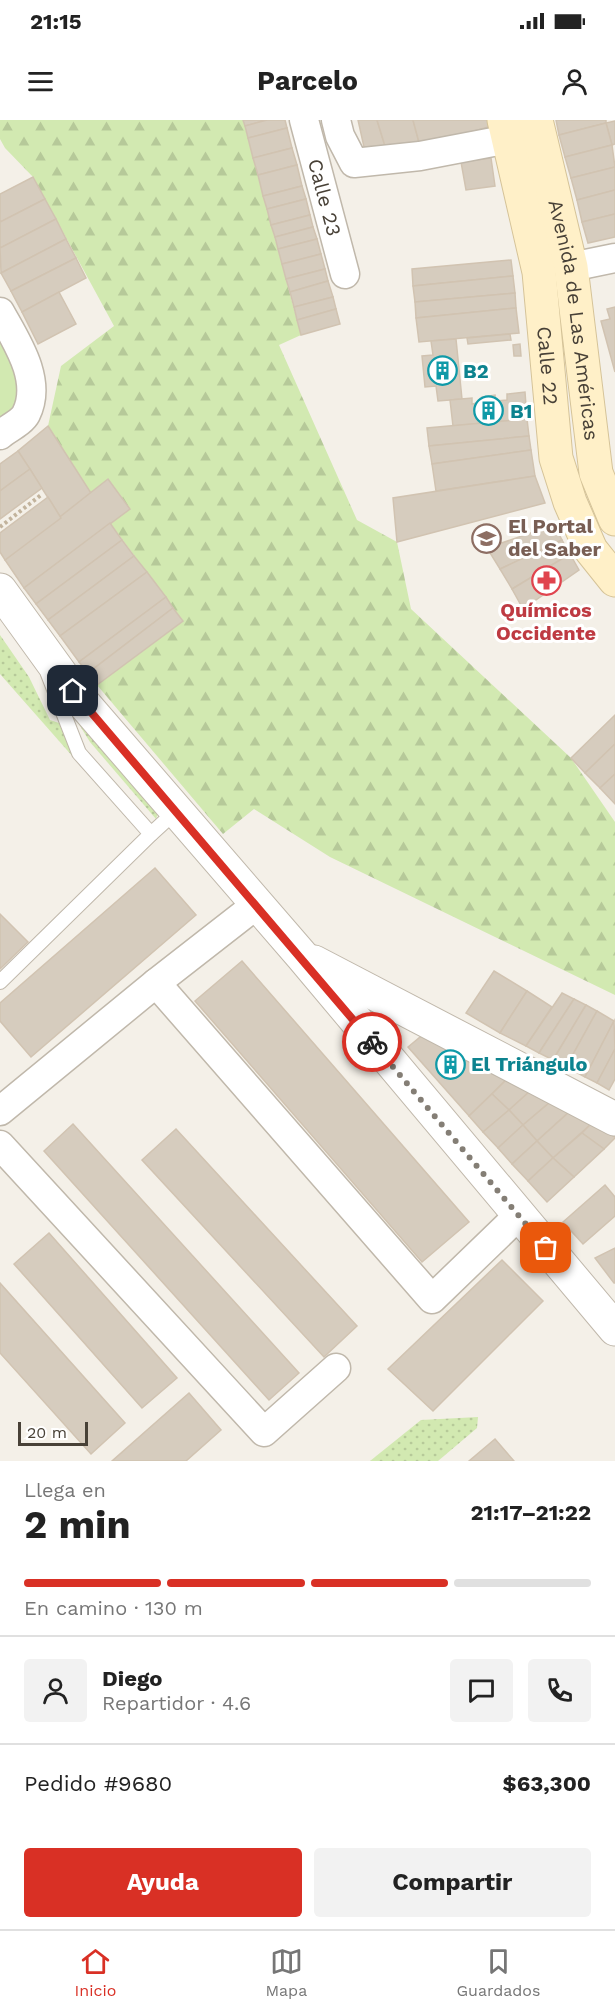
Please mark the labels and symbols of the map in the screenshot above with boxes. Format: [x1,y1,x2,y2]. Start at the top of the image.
street label: Calle 23 [303,156,346,239]
street label: Avenida de Las Américas [543,197,604,442]
street label: Calle 22 [532,325,563,406]
building icon: B2 [426,355,458,387]
place label: B2 [463,359,489,383]
building icon: B1 [473,395,505,427]
place label: B1 [510,399,532,423]
place label: El Portal del Saber [508,514,602,561]
school or university icon: El Portal del Saber [471,522,503,554]
pharmacy icon: Químicos Occidente [530,564,562,596]
place label: Químicos Occidente [496,598,596,645]
pin [47,665,98,716]
courier [342,1012,402,1072]
building icon: El Triángulo [434,1048,466,1080]
place label: El Triángulo [471,1052,588,1076]
pin [520,1222,571,1273]
scale bar [18,1419,88,1446]

